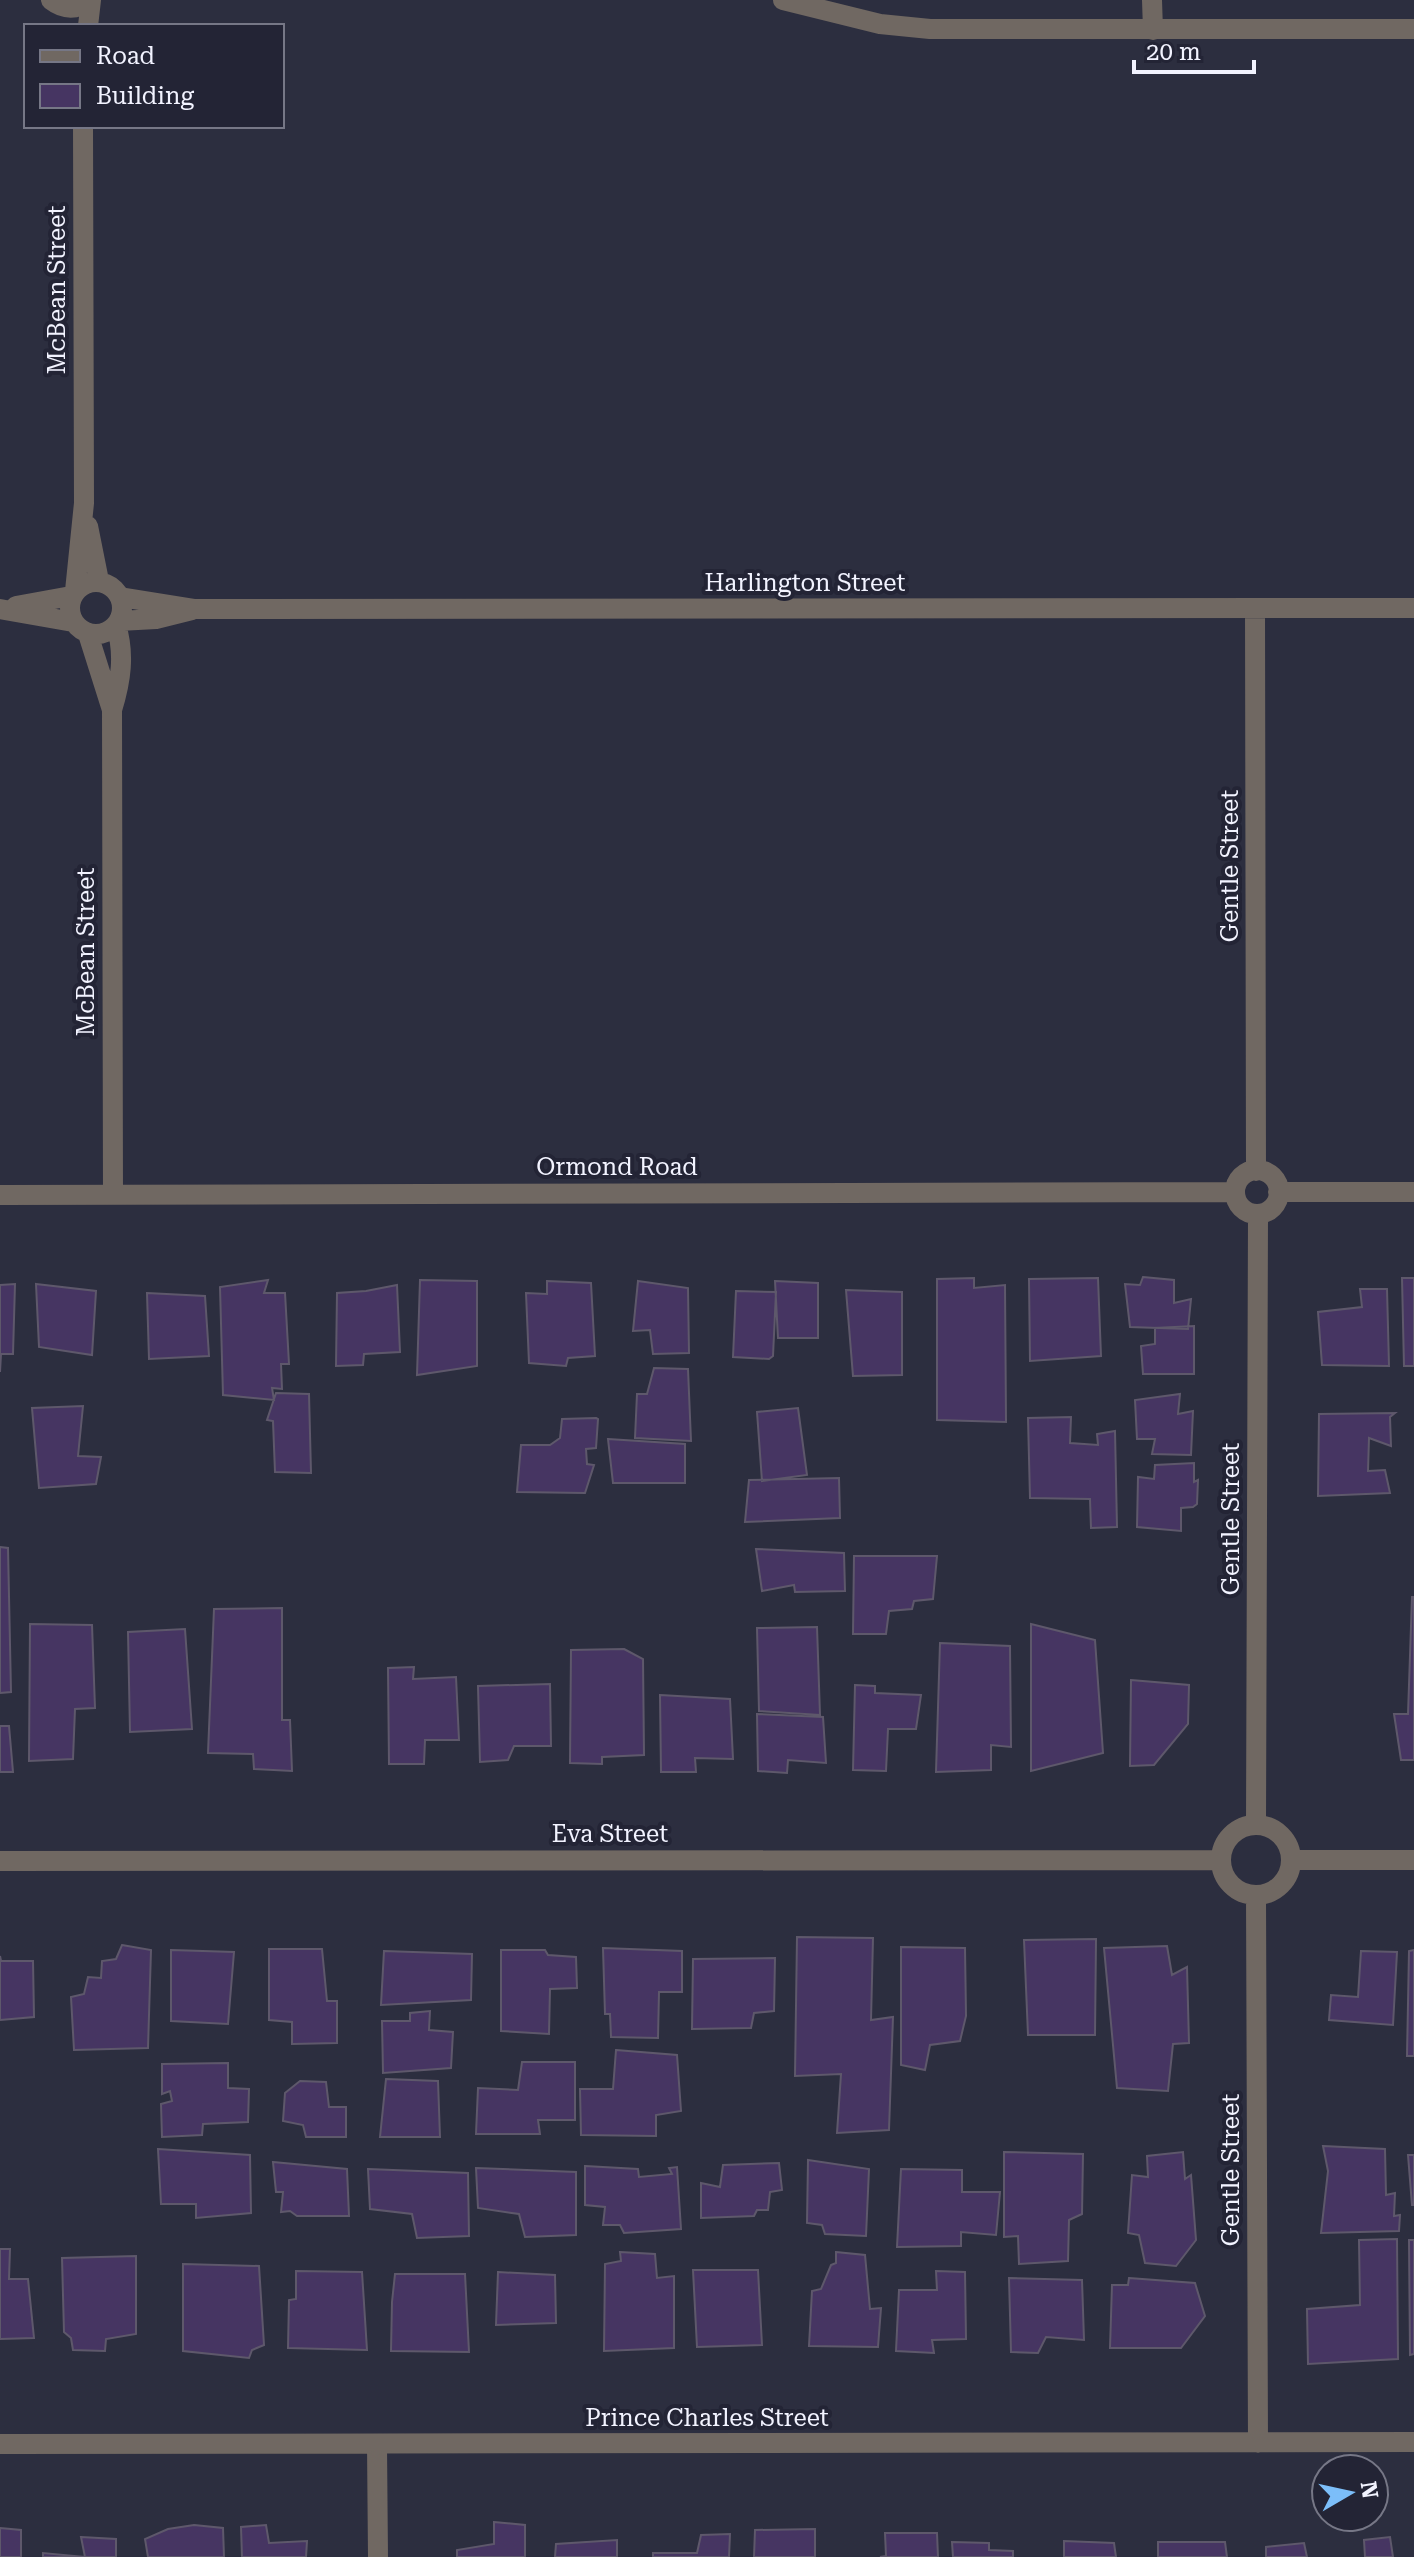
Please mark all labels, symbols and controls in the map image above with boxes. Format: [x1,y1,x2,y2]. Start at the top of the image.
legend [24,24,284,128]
scale bar [1134,24,1254,74]
text: 20 m [1146,38,1201,66]
text: Road [96,42,155,70]
text: Building [96,82,194,110]
street label: McBean Street [43,206,71,374]
street label: Harlington Street [705,569,906,597]
street label: Gentle Street [1216,790,1244,942]
street label: McBean Street [72,868,100,1036]
street label: Ormond Road [536,1153,698,1181]
street label: Gentle Street [1217,1443,1245,1595]
street label: Eva Street [552,1820,668,1848]
street label: Gentle Street [1217,2094,1245,2246]
street label: Prince Charles Street [585,2404,829,2432]
north arrow [1310,2453,1390,2533]
text: N [1356,2480,1383,2500]

